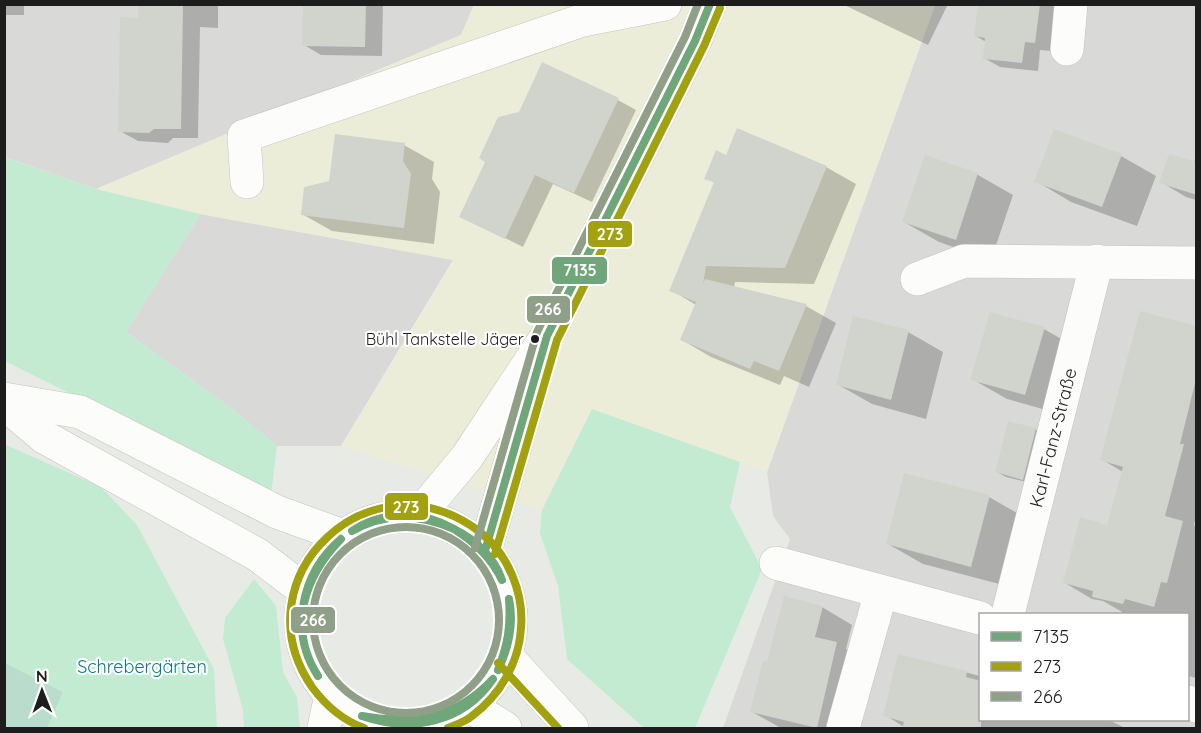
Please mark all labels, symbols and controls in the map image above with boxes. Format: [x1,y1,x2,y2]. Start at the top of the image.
line badge: 273 [587,220,633,248]
text: 273 [597,224,623,244]
line badge: 7135 [551,256,608,285]
text: 7135 [563,260,597,280]
line badge: 266 [526,295,571,324]
text: 266 [535,299,562,319]
place label: Bühl Tankstelle Jäger [366,329,524,349]
marker: Bühl Tankstelle Jäger [529,333,541,345]
street label: Karl-Fanz-Straße [1024,365,1081,510]
line badge: 273 [384,492,429,521]
text: 273 [393,497,419,517]
line badge: 266 [290,606,336,634]
text: 266 [300,610,327,630]
legend [979,613,1189,721]
text: 7135 [1033,625,1069,648]
park label: Schrebergärten [77,655,207,678]
text: 273 [1033,655,1061,678]
north arrow [12,661,72,721]
text: N [36,666,48,686]
text: 266 [1033,685,1063,708]

